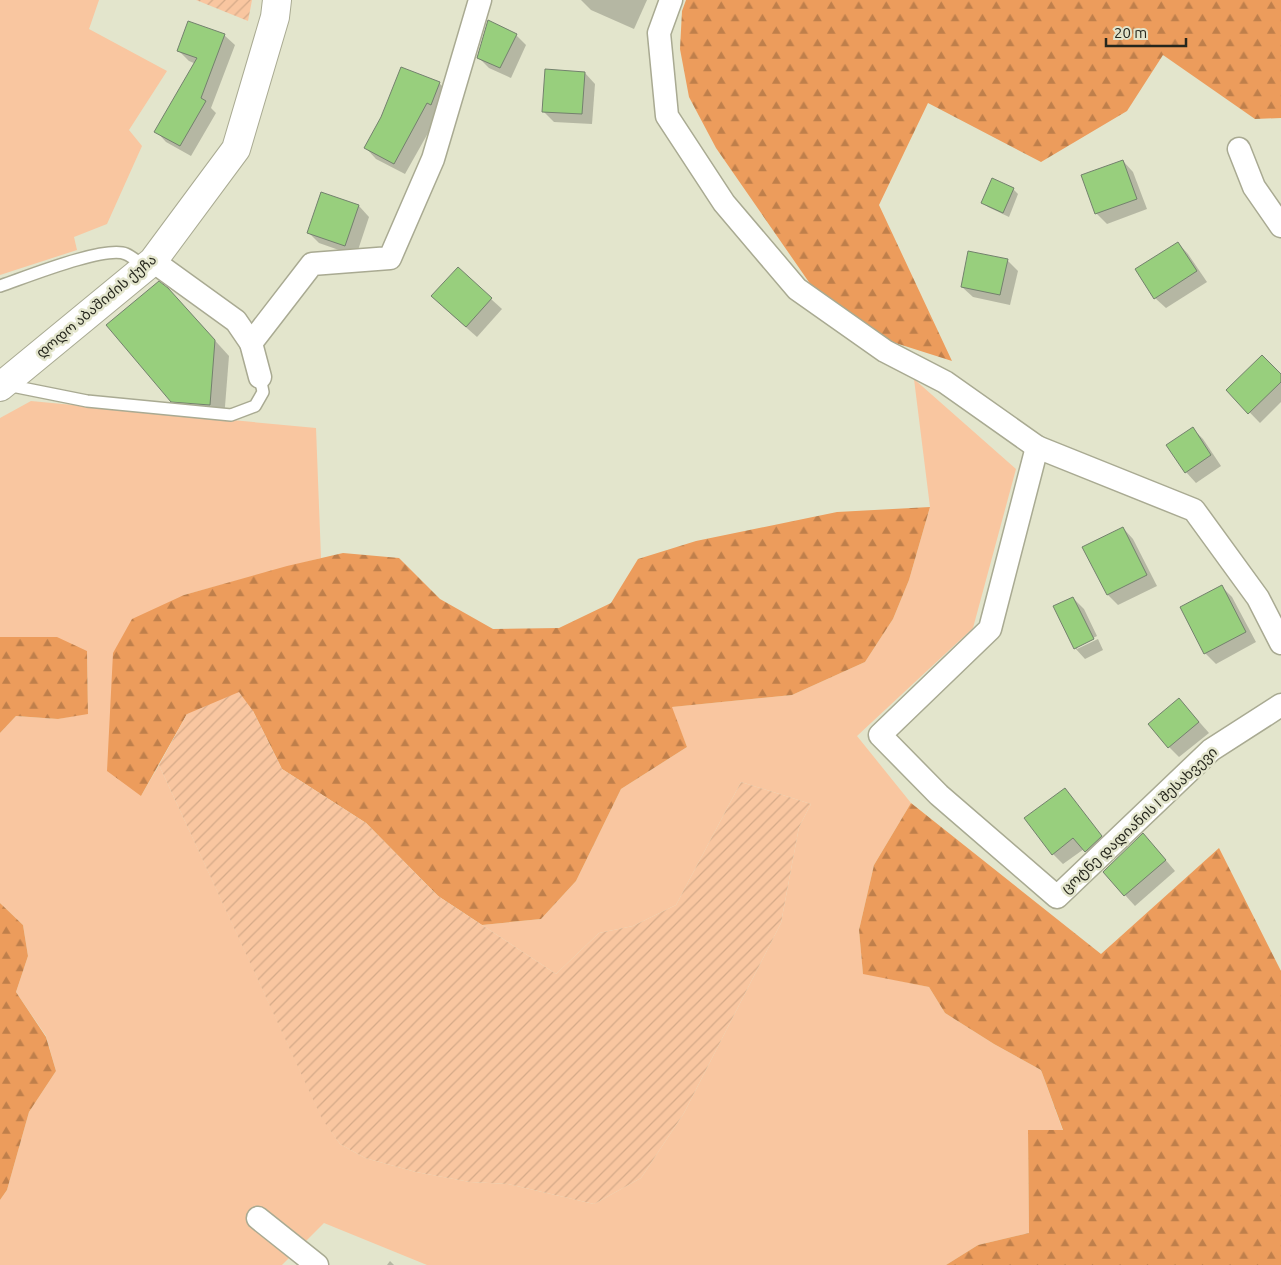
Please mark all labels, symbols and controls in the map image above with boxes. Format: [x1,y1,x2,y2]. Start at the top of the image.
scale bar [1106,15,1186,47]
text: 20 m [1114,24,1147,41]
street label: დოდო აბაშიძის ქუჩა [33,251,160,362]
street label: ცოტნე დადიანის I შესახვევი [1058,744,1221,897]

